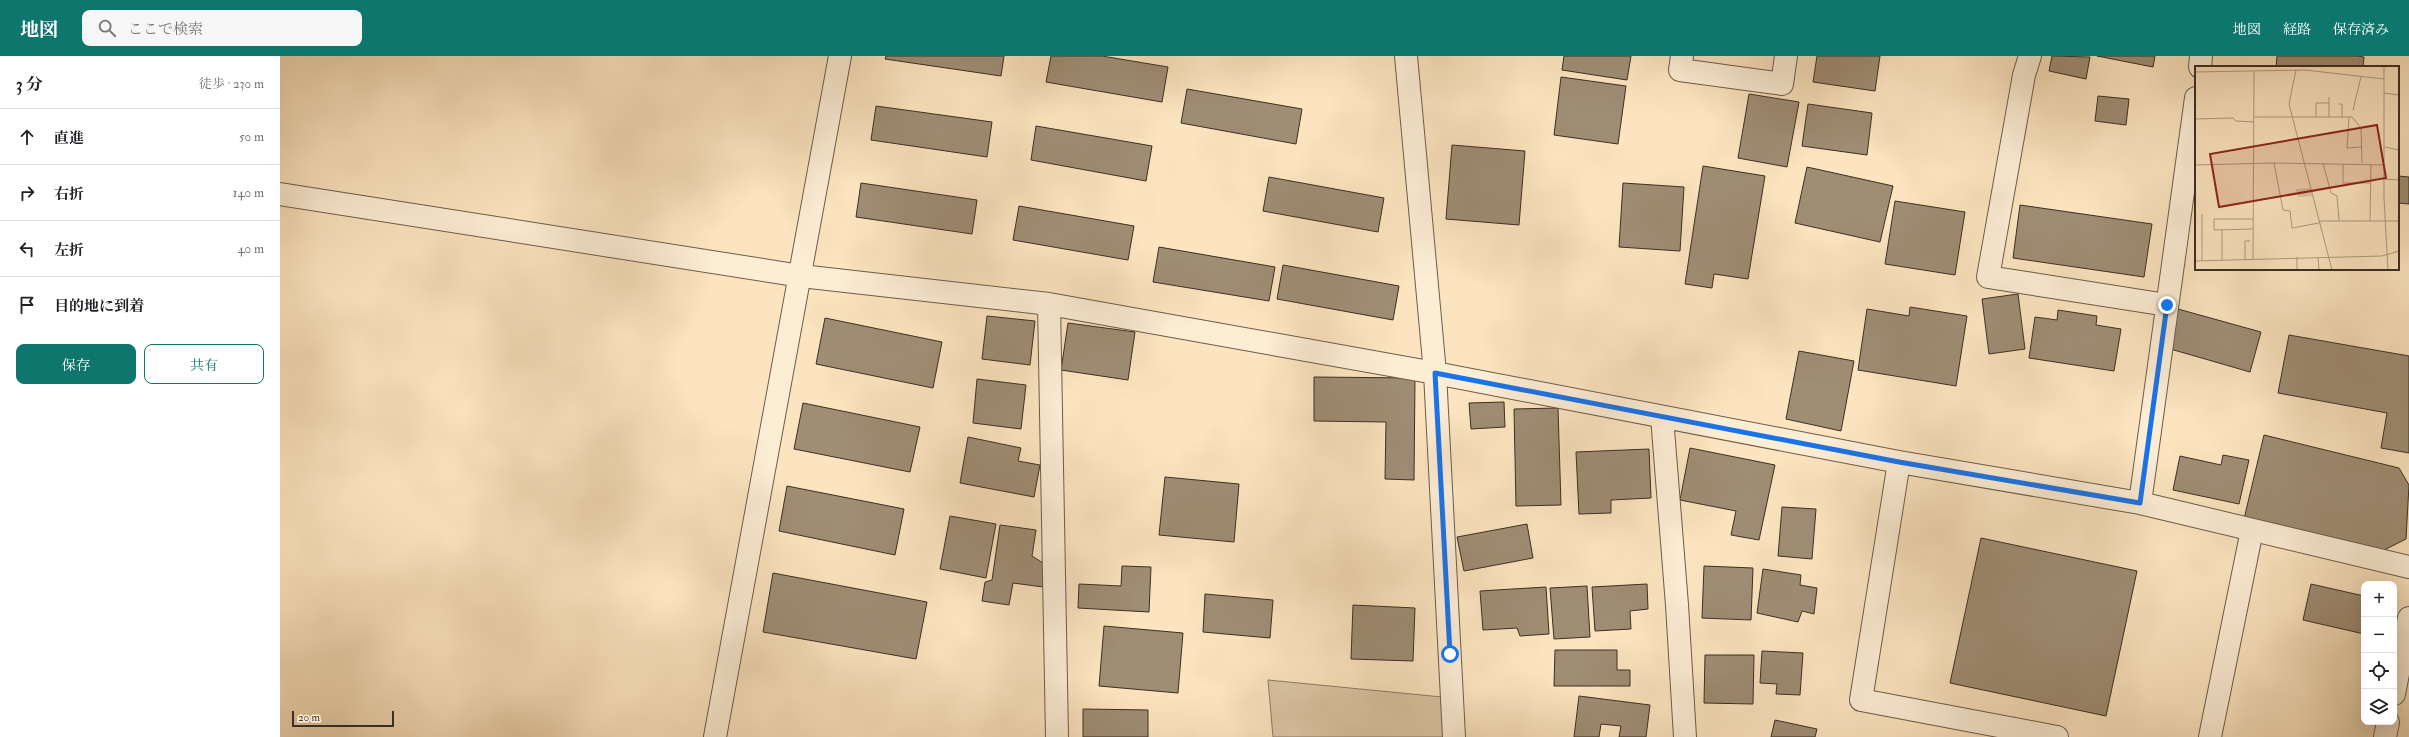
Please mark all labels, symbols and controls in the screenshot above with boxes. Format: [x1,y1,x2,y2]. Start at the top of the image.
search box [82,10,362,46]
icon: search [96,17,118,39]
text: 地図 [20,18,58,42]
text: ここで検索 [128,20,203,39]
text: 地図 [2233,21,2261,38]
text: 経路 [2283,21,2311,38]
text: 保存済み [2333,21,2389,38]
inset map [2195,66,2399,270]
text: 3 分 [16,74,43,95]
text: 徒歩 · 230 m [199,76,264,92]
icon: ahead [16,126,38,148]
text: 直進 [54,129,84,148]
text: 50 m [239,129,264,145]
icon: right [16,182,38,204]
text: 右折 [54,185,84,204]
text: 140 m [233,185,264,201]
icon: left [16,238,38,260]
text: 左折 [54,241,84,260]
text: 40 m [238,241,264,257]
icon: arrive [16,294,38,316]
route end [2158,296,2176,314]
text: 目的地に到着 [54,297,144,316]
button: 保存 [16,344,136,384]
button: 共有 [144,344,264,384]
map controls [2361,581,2397,725]
button: + [2361,581,2397,617]
button: − [2361,617,2397,653]
route start [1441,645,1459,663]
button: locate [2361,653,2397,689]
button: layers [2361,689,2397,725]
scale bar [292,709,394,728]
text: 20 m [298,711,320,724]

